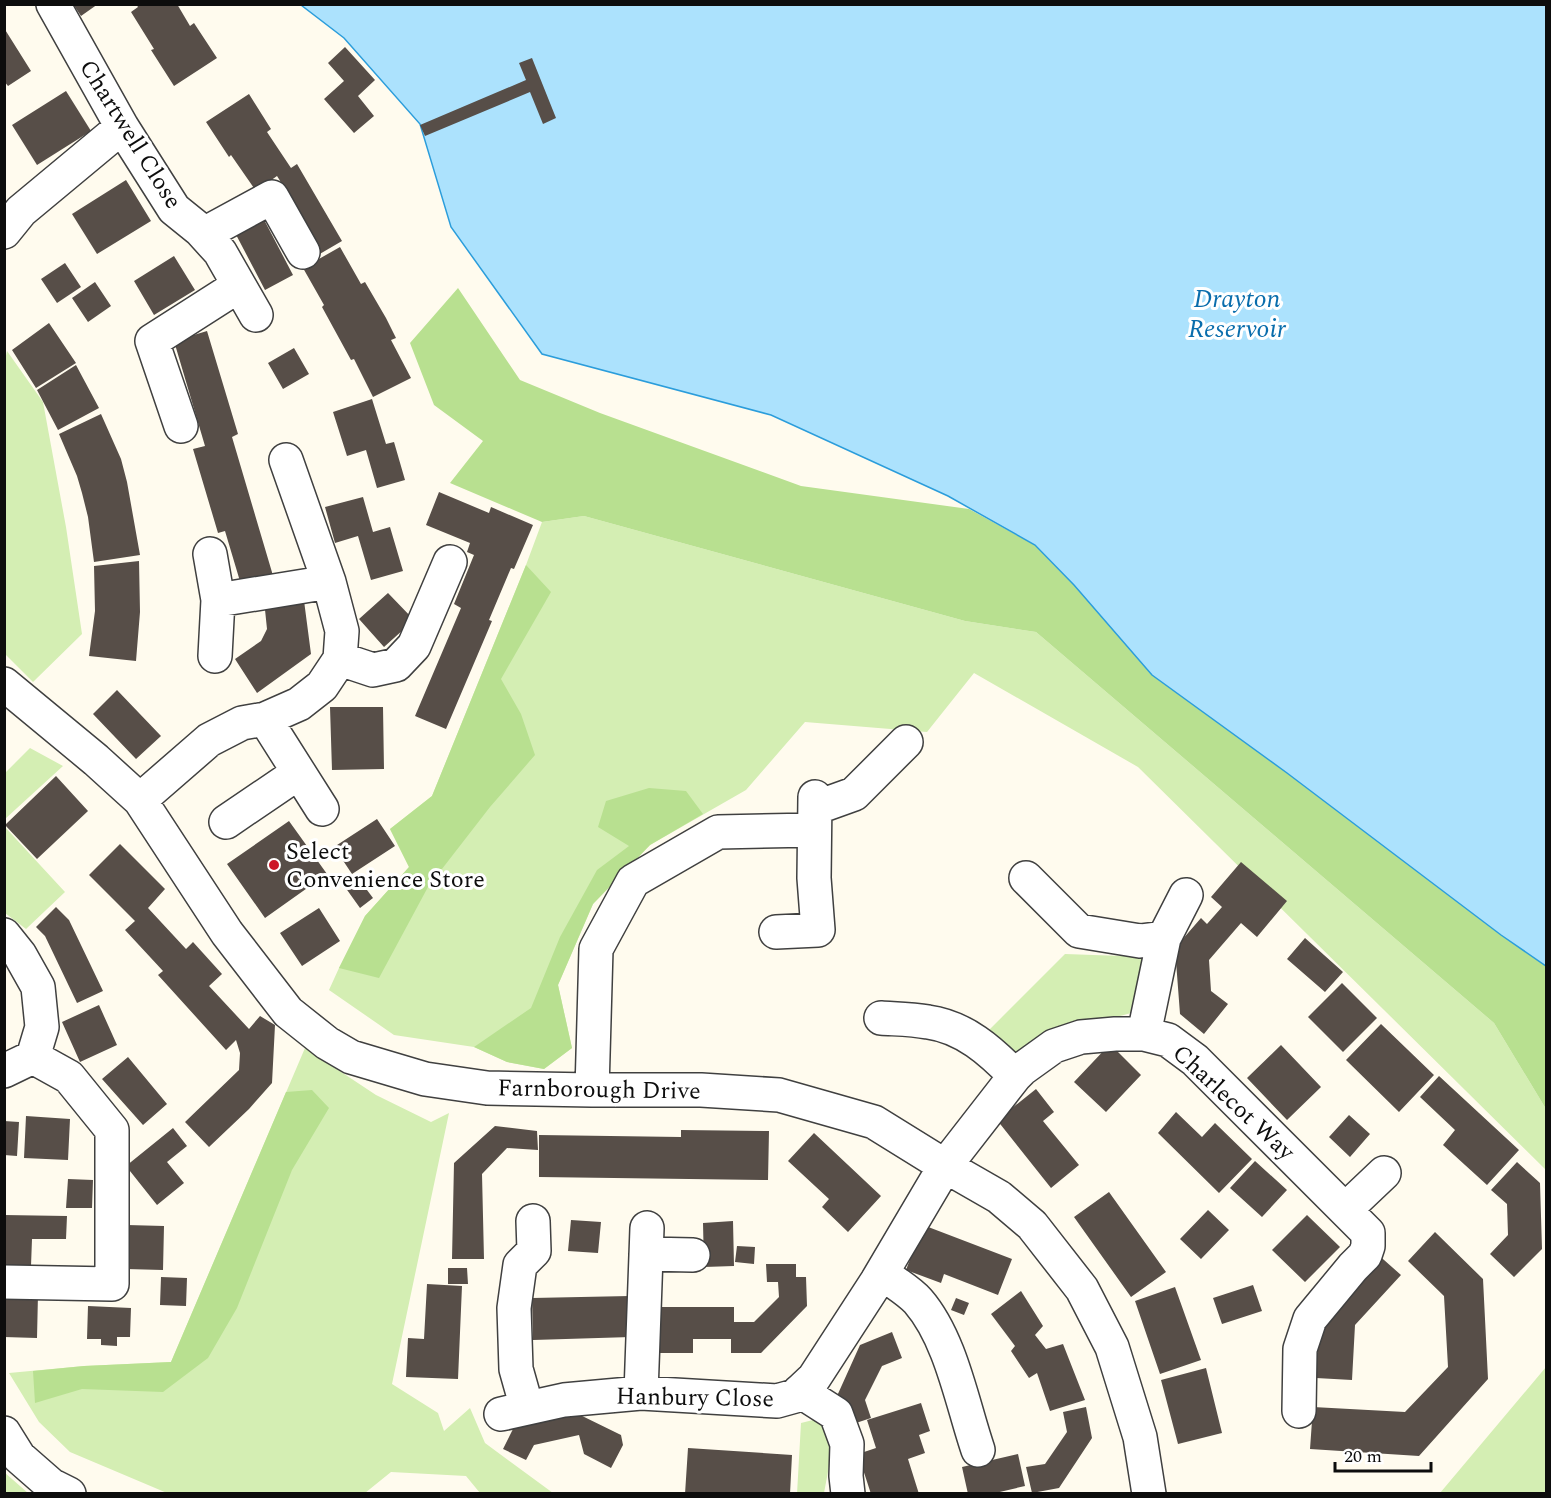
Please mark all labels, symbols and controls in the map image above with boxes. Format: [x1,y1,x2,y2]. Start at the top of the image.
street label: Chartwell Close [70,53,191,216]
water label: Drayton Reservoir [1188,279,1287,349]
place label: Select Convenience Store [286,834,485,898]
marker: Select Convenience Store [267,858,281,872]
street label: Charlecot Way [1164,1036,1304,1170]
street label: Farnborough Drive [497,1070,701,1110]
street label: Hanbury Close [616,1379,774,1417]
scale bar [1335,1435,1431,1473]
text: 20 m [1344,1443,1382,1470]

